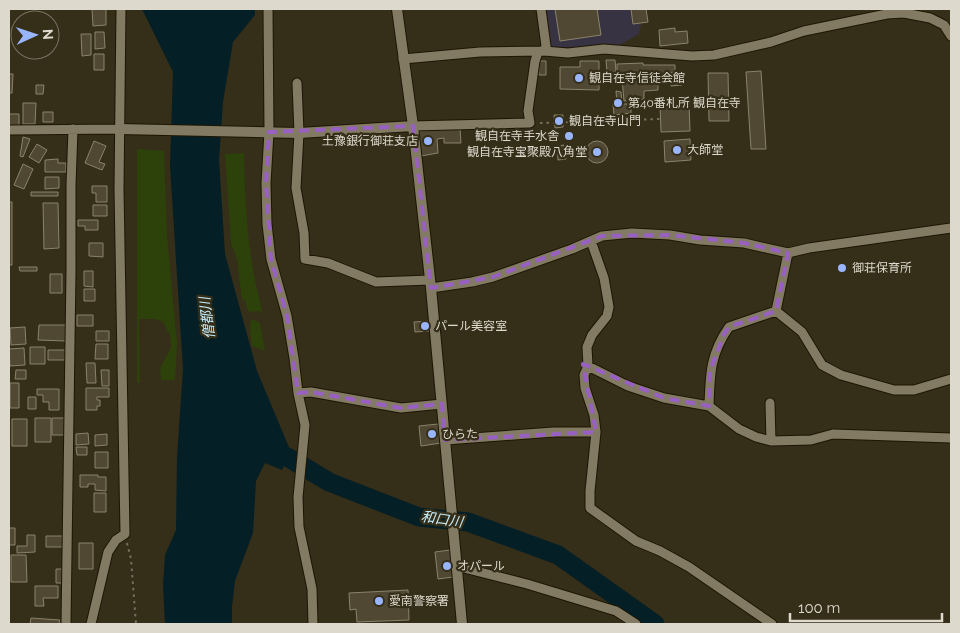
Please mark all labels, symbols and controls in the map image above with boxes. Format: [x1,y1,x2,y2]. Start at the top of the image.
north arrow [10,10,60,60]
text: N [40,29,56,40]
place label: 観自在寺信徒会館 [589,71,685,85]
marker: 観自在寺信徒会館 [573,72,585,84]
place label: 第40番札所 観自在寺 [628,96,741,110]
marker: 第40番札所 観自在寺 [612,97,624,109]
place label: 観自在寺山門 [569,114,641,128]
marker: 観自在寺山門 [553,115,565,127]
place label: 観自在寺手水舎 [475,129,559,143]
marker: 観自在寺手水舎 [563,130,575,142]
place label: 土豫銀行御荘支店 [322,134,418,148]
marker: 土豫銀行御荘支店 [422,135,434,147]
place label: 大師堂 [687,143,723,157]
marker: 大師堂 [671,144,683,156]
place label: 観自在寺宝聚殿八角堂 [467,145,587,159]
marker: 観自在寺宝聚殿八角堂 [591,146,603,158]
place label: 御荘保育所 [852,261,912,275]
marker: 御荘保育所 [836,262,848,274]
water label: 僧都川 [196,294,217,340]
place label: パール美容室 [435,319,507,333]
marker: パール美容室 [419,320,431,332]
place label: ひらた [442,427,478,441]
marker: ひらた [426,428,438,440]
water label: 和口川 [420,508,466,530]
place label: オパール [457,559,505,573]
marker: オパール [441,560,453,572]
scale bar [790,590,942,622]
place label: 愛南警察署 [389,594,449,608]
marker: 愛南警察署 [373,595,385,607]
text: 100 m [798,599,840,617]

